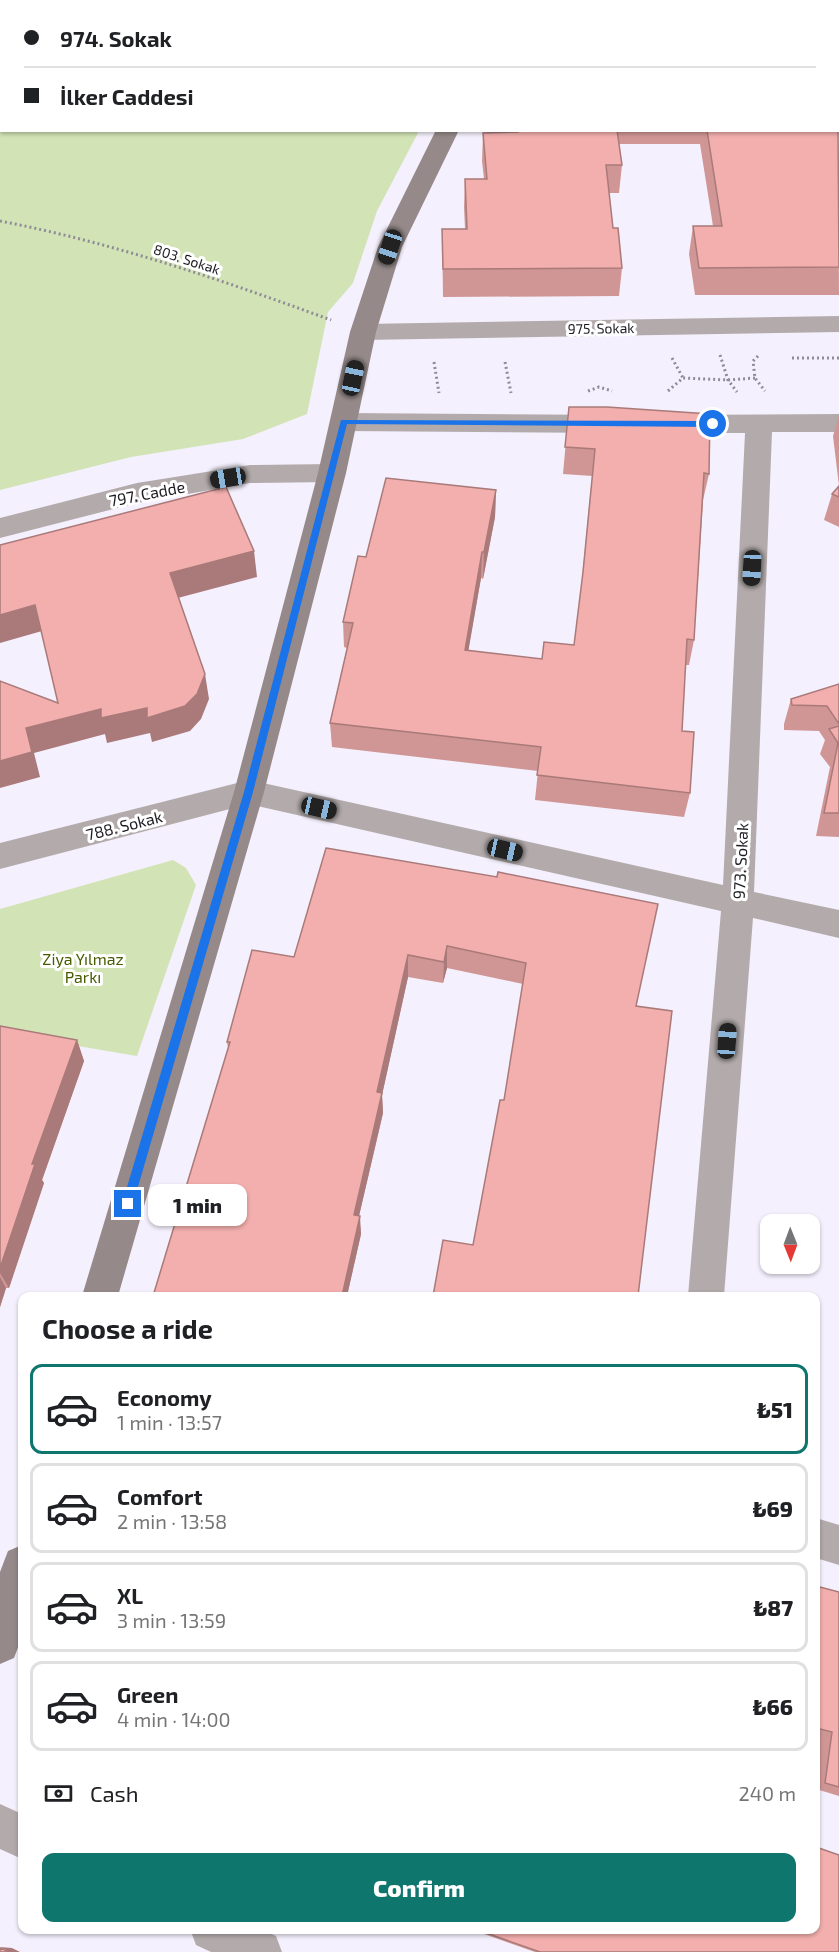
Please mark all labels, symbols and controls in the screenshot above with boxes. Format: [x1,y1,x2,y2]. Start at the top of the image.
text: 974. Sokak [60,25,172,51]
text: İlker Caddesi [60,83,194,109]
car [376,227,404,267]
street label: 803. Sokak [152,240,222,278]
street label: 975. Sokak [567,319,635,337]
car [340,359,366,397]
route start [699,410,726,437]
car [209,466,247,490]
street label: 797. Cadde [107,476,187,510]
car [742,550,762,586]
car [299,795,339,821]
street label: 788. Sokak [84,806,164,844]
street label: 973. Sokak [729,822,751,900]
car [485,837,525,863]
park label: Ziya Yılmaz Parkı [42,949,124,986]
car [717,1022,737,1060]
callout: 1 min [149,1183,248,1225]
route end [114,1190,141,1217]
text: 1 min [173,1193,222,1217]
north arrow [760,1214,820,1274]
map controls [760,1214,820,1274]
text: Choose a ride [42,1312,213,1344]
icon: car [45,1382,99,1436]
text: Economy [117,1384,212,1410]
text: ₺51 [757,1396,793,1422]
text: 1 min · 13:57 [117,1410,222,1434]
icon: car [45,1481,99,1535]
text: Comfort [117,1483,202,1509]
text: ₺69 [753,1495,793,1521]
text: 2 min · 13:58 [117,1509,227,1533]
icon: car [45,1580,99,1634]
text: XL [117,1582,143,1608]
text: ₺87 [754,1594,793,1620]
text: 3 min · 13:59 [117,1608,226,1632]
icon: car [45,1679,99,1733]
text: Green [117,1681,179,1707]
text: ₺66 [753,1693,793,1719]
text: 4 min · 14:00 [117,1707,231,1731]
icon: cash [42,1777,75,1810]
text: Cash [90,1780,139,1806]
text: 240 m [738,1781,796,1805]
button: Confirm [42,1853,796,1922]

